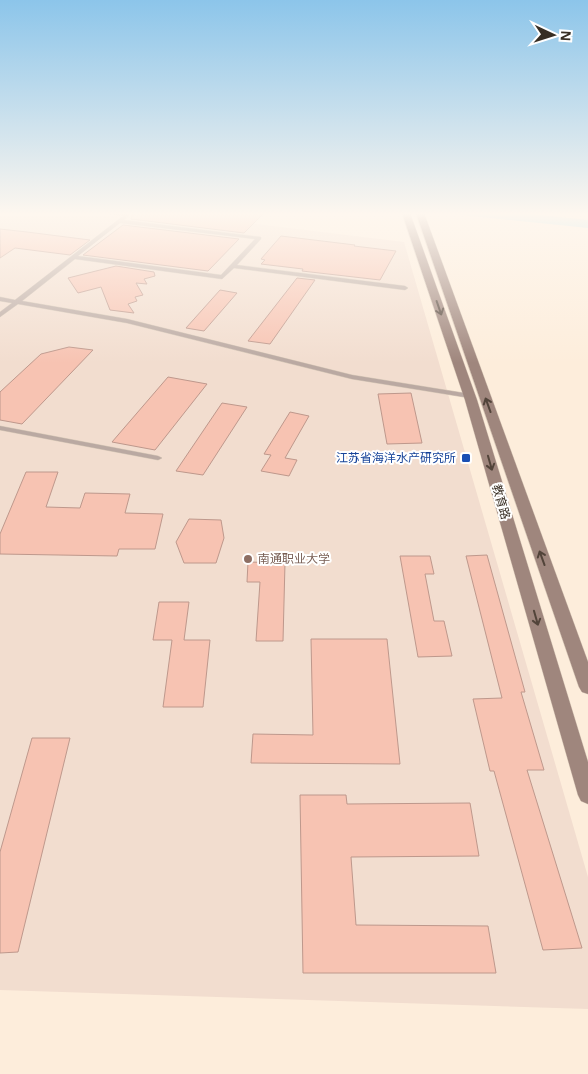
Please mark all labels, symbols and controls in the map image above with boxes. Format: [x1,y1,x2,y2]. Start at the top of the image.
north arrow [528,10,578,60]
text: N [558,30,574,42]
one-way arrow [435,300,444,316]
one-way arrow [483,398,492,413]
place label: 江苏省海洋水产研究所 [336,451,456,465]
marker: 江苏省海洋水产研究所 [460,452,472,464]
one-way arrow [485,454,495,470]
street label: 教育路 [489,483,513,521]
one-way arrow [537,551,546,566]
place label: 南通职业大学 [258,552,330,566]
marker: 南通职业大学 [242,553,254,565]
one-way arrow [531,610,541,626]

